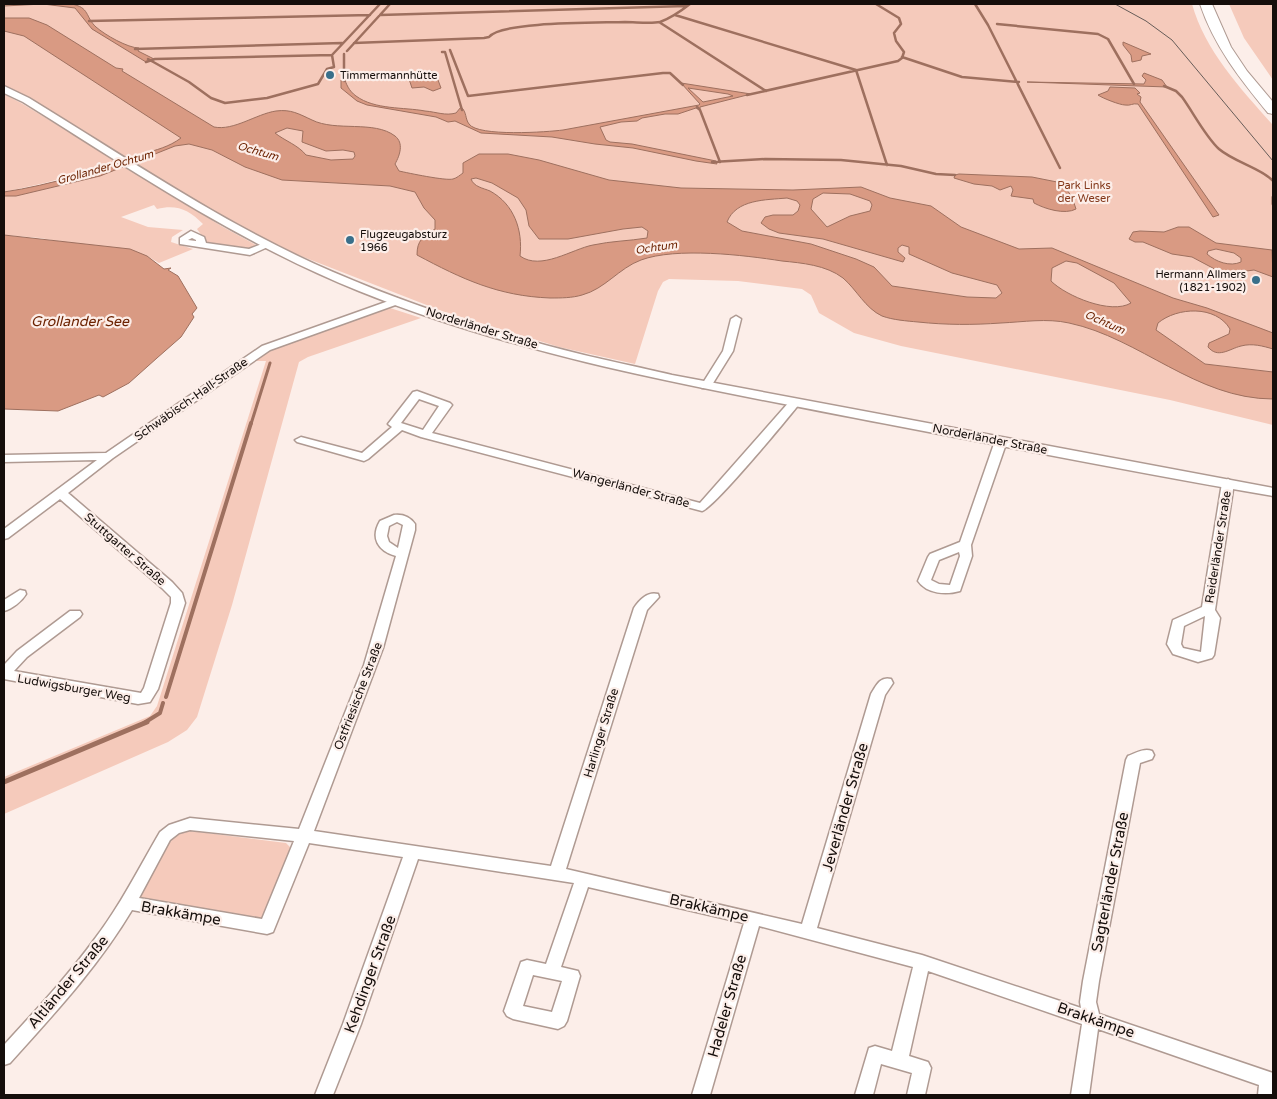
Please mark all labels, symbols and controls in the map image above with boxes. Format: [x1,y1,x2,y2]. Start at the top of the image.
marker: Timmermannhütte [324,69,336,81]
place label: Timmermannhütte [340,69,438,82]
water label: Ochtum [236,139,281,164]
water label: Grollander Ochtum [55,147,156,187]
park label: Park Links der Weser [1057,179,1111,205]
place label: Flugzeugabsturz 1966 [360,228,448,254]
marker: Flugzeugabsturz 1966 [344,234,356,246]
water label: Ochtum [634,238,679,257]
place label: Hermann Allmers (1821-1902) [1155,268,1246,294]
marker: Hermann Allmers (1821-1902) [1250,274,1262,286]
street label: Norderländer Straße [424,304,540,352]
water label: Ochtum [1083,308,1128,337]
water label: Grollander See [31,313,130,330]
street label: Schwäbisch-Hall-Straße [132,354,250,443]
street label: Norderländer Straße [932,421,1049,457]
street label: Wangerländer Straße [571,466,691,510]
street label: Reiderländer Straße [1202,490,1234,604]
street label: Stuttgarter Straße [81,510,169,588]
street label: Ostfriesische Straße [331,640,385,752]
street label: Ludwigsburger Weg [16,671,132,705]
street label: Harlinger Straße [581,686,621,779]
street label: Jeverländer Straße [818,741,872,873]
street label: Sagterländer Straße [1088,810,1132,954]
street label: Brakkämpe [668,890,750,926]
street label: Brakkämpe [140,897,222,929]
street label: Kehdinger Straße [340,913,400,1035]
street label: Altländer Straße [24,932,112,1032]
street label: Hadeler Straße [704,953,750,1059]
street label: Brakkämpe [1055,998,1137,1042]

